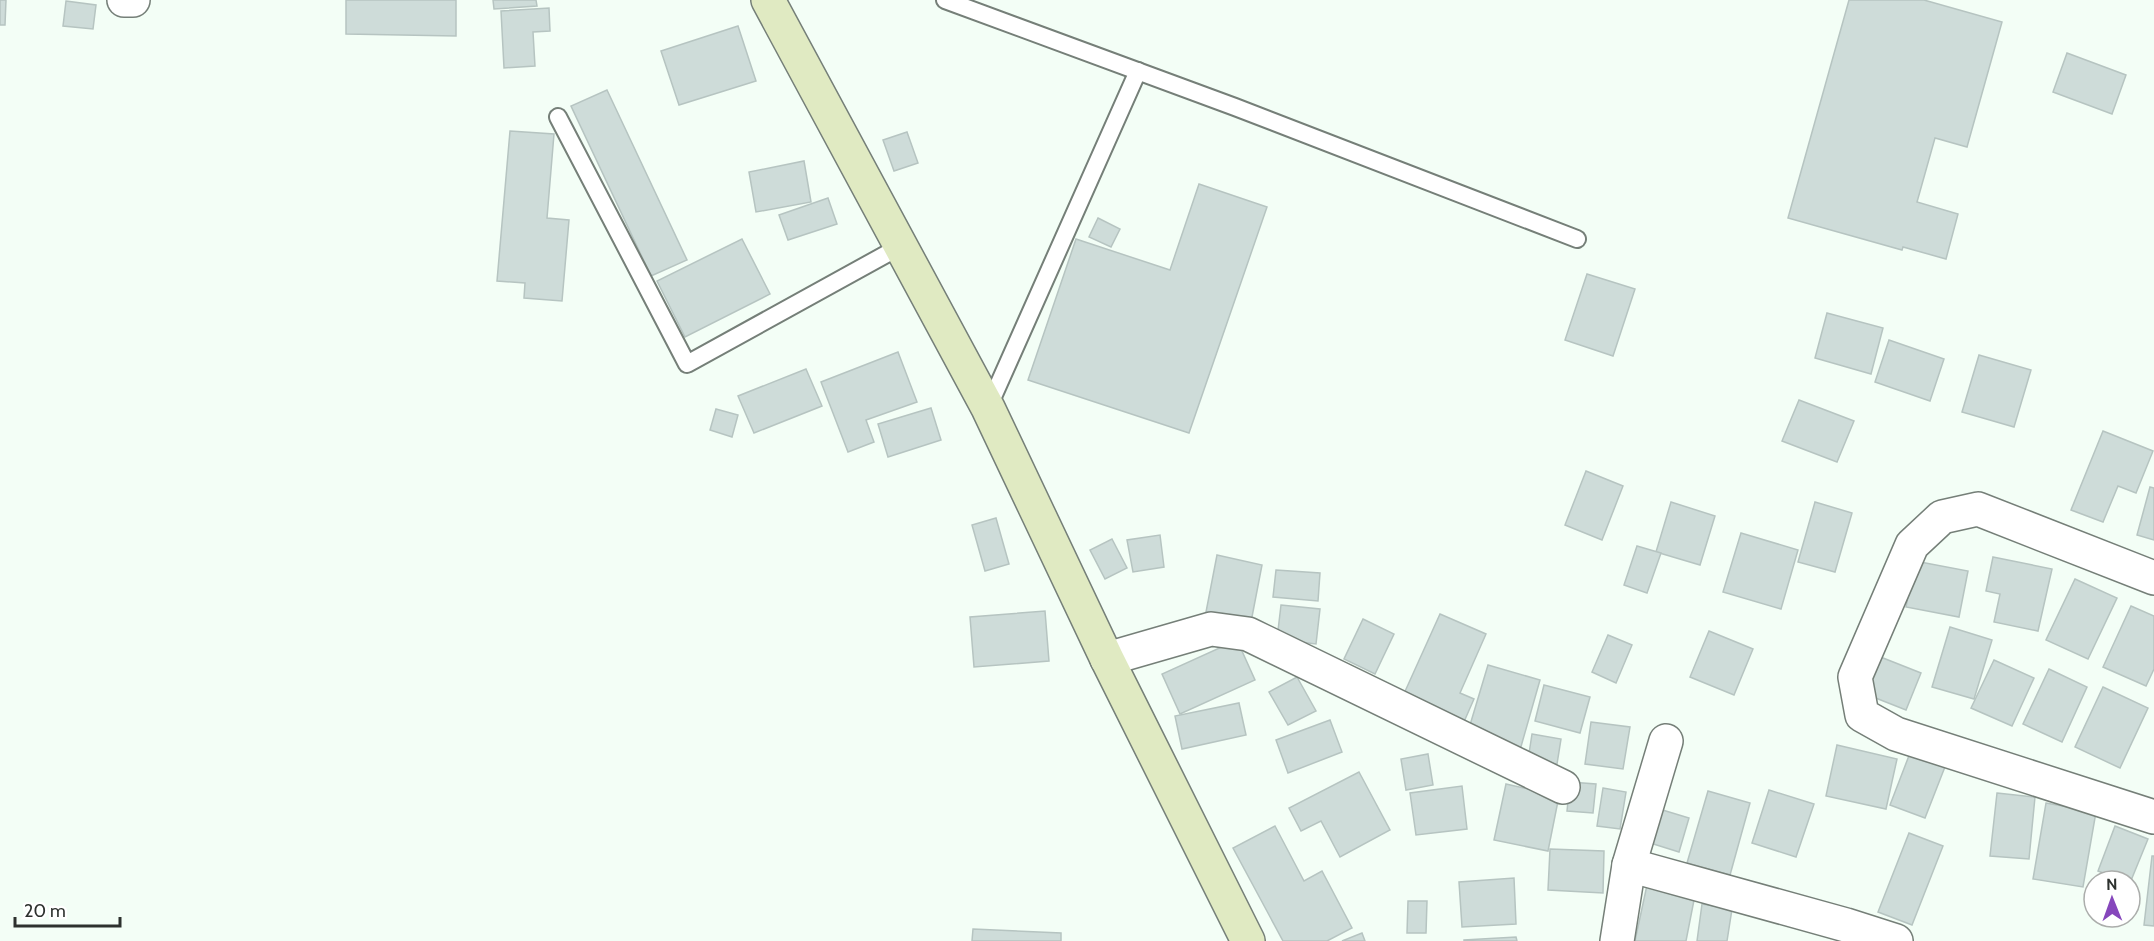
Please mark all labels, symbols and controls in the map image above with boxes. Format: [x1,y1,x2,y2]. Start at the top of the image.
north arrow [2082,869,2142,929]
text: N [2106,875,2118,894]
scale bar [15,890,120,928]
text: 20 m [24,900,66,922]

